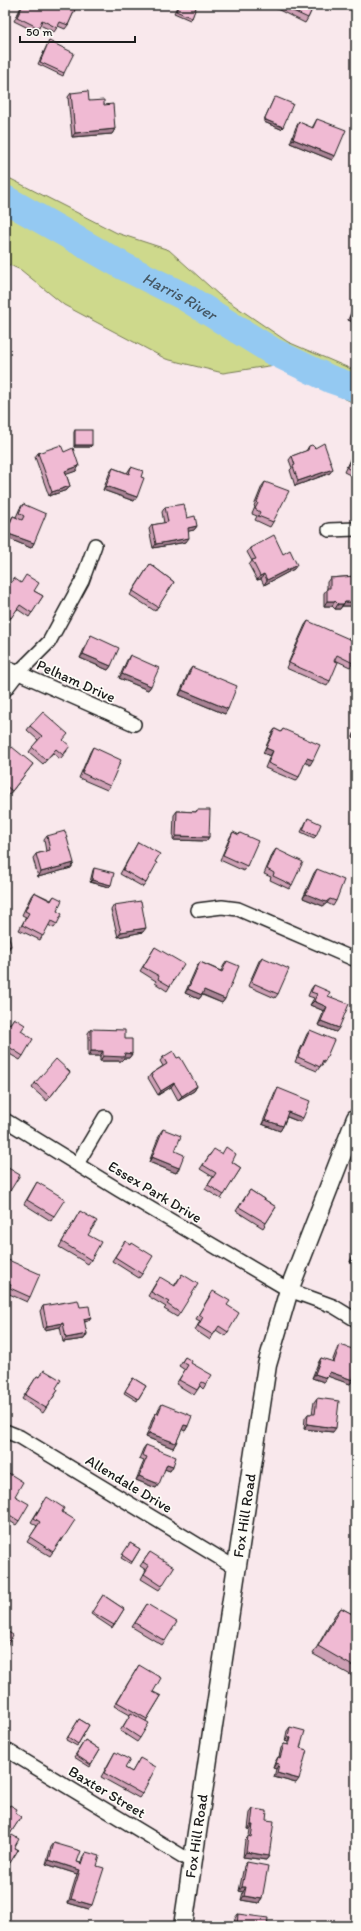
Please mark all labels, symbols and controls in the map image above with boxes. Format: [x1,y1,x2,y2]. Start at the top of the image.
scale bar [20,18,135,44]
text: 50 m [26,25,52,39]
water label: Harris River [140,268,222,325]
street label: Pelham Drive [34,656,118,706]
street label: Essex Park Drive [105,1157,205,1227]
street label: Allendale Drive [82,1451,176,1517]
street label: Fox Hill Road [229,1472,260,1559]
street label: Baxter Street [65,1762,149,1822]
street label: Fox Hill Road [181,1792,212,1879]

